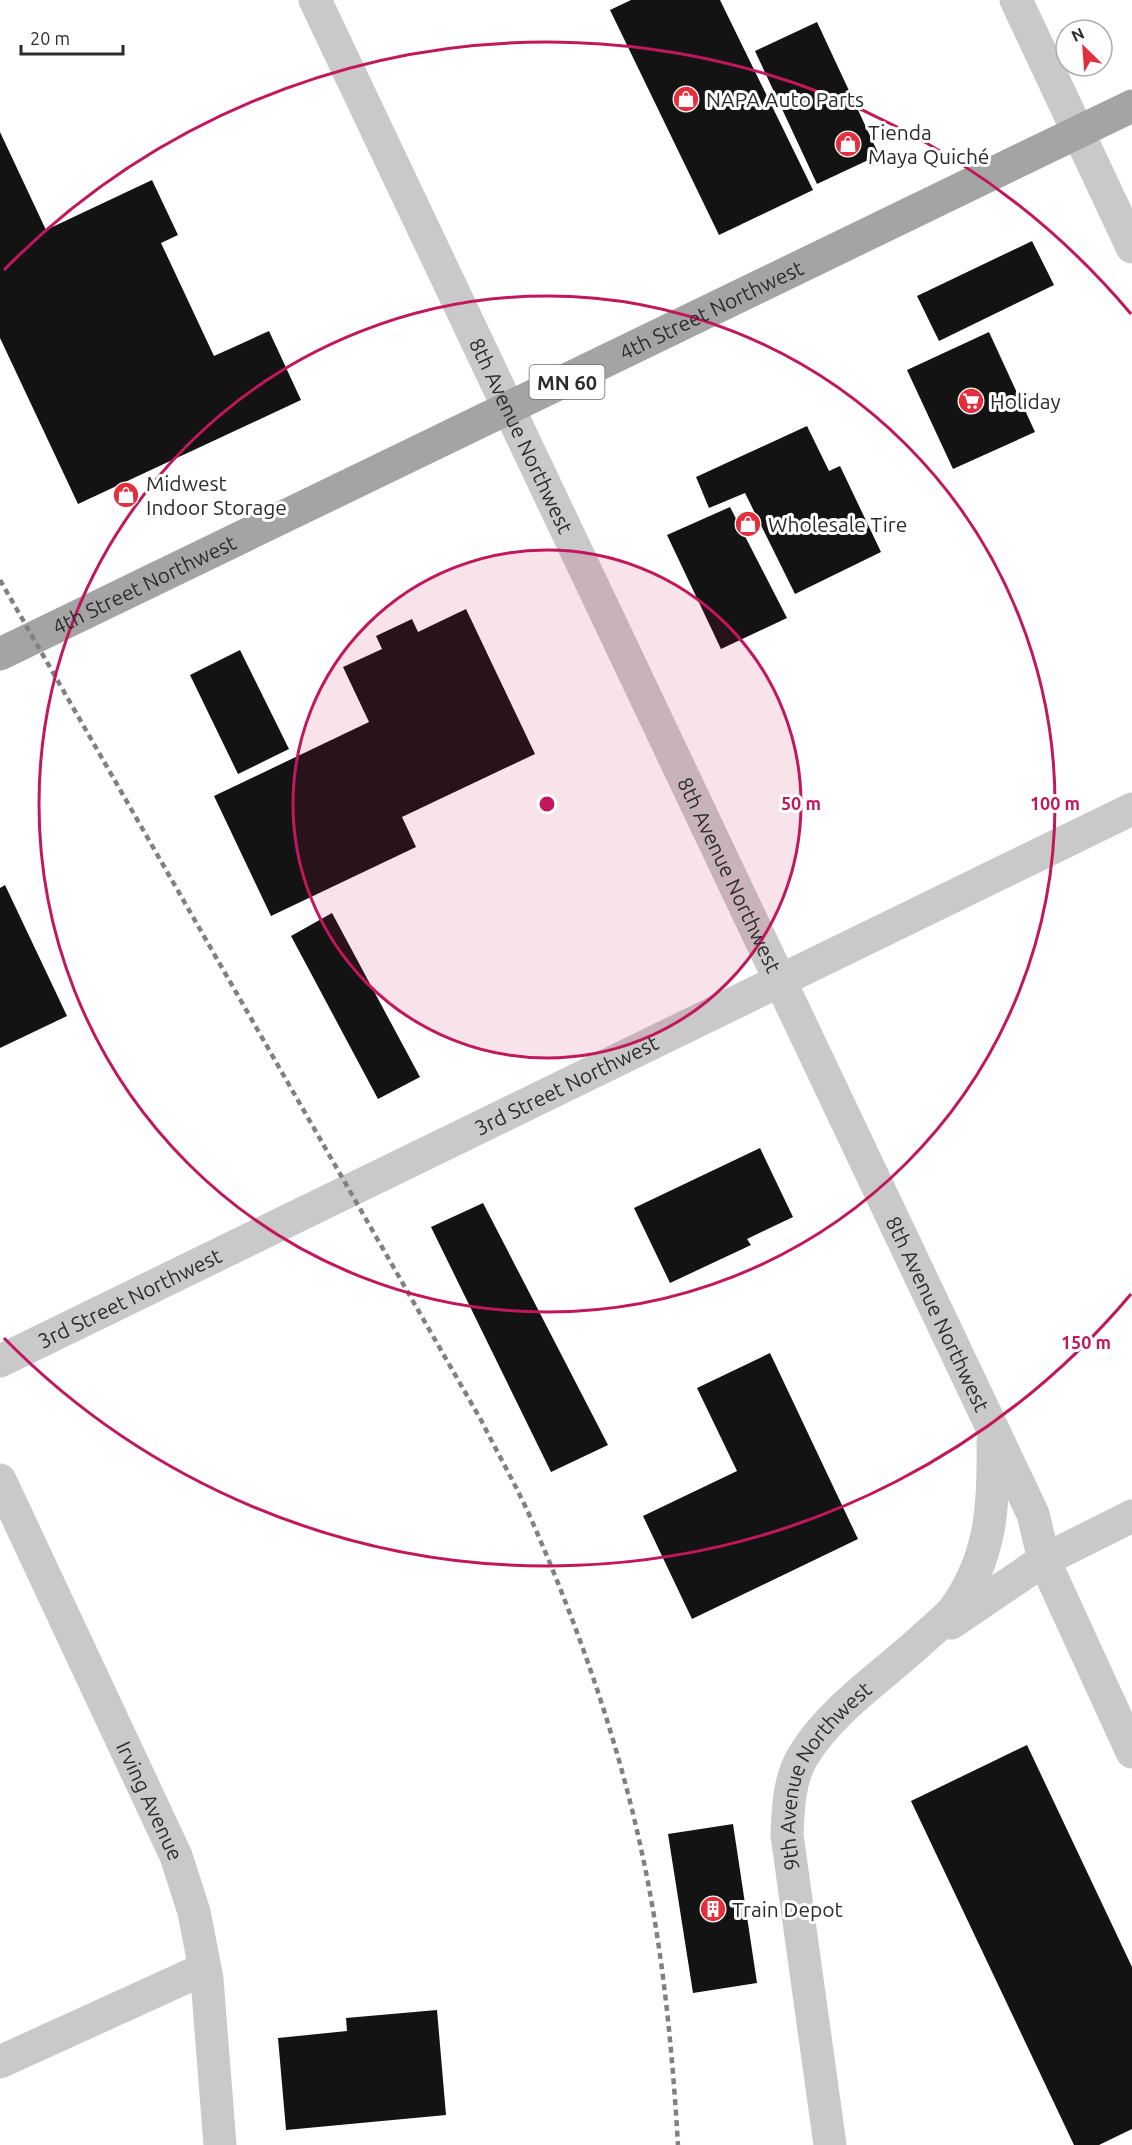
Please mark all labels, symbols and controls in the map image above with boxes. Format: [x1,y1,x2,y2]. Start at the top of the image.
scale bar [21,18,123,56]
north arrow [1054,18,1114,78]
text: N [1068,24,1087,45]
text: 20 m [30,28,70,48]
shop icon: NAPA Auto Parts [671,84,701,114]
place label: NAPA Auto Parts [706,87,864,111]
place label: Tienda Maya Quiché [868,120,989,168]
shop icon: Tienda Maya Quiché [833,129,863,159]
street label: 4th Street Northwest [615,255,807,364]
street label: 8th Avenue Northwest [465,334,578,537]
road number: MN 60 [530,365,604,399]
supermarket icon: Holiday [956,386,986,416]
place label: Holiday [990,389,1061,413]
place label: Midwest Indoor Storage [146,471,287,519]
shop icon: Midwest Indoor Storage [111,480,141,510]
shop icon: Wholesale Tire [733,509,763,539]
place label: Wholesale Tire [768,512,907,536]
street label: 4th Street Northwest [48,530,240,639]
street label: 8th Avenue Northwest [673,773,786,976]
text: 50 m [781,793,821,813]
text: 100 m [1030,793,1080,813]
centre of rings [537,794,557,814]
street label: 3rd Street Northwest [471,1030,662,1140]
street label: 8th Avenue Northwest [881,1212,995,1415]
street label: 3rd Street Northwest [34,1243,225,1353]
text: 150 m [1061,1332,1111,1352]
street label: 9th Avenue Northwest [775,1677,876,1872]
street label: Irving Avenue [112,1737,188,1864]
building icon: Train Depot [698,1894,728,1924]
place label: Train Depot [732,1897,843,1921]

